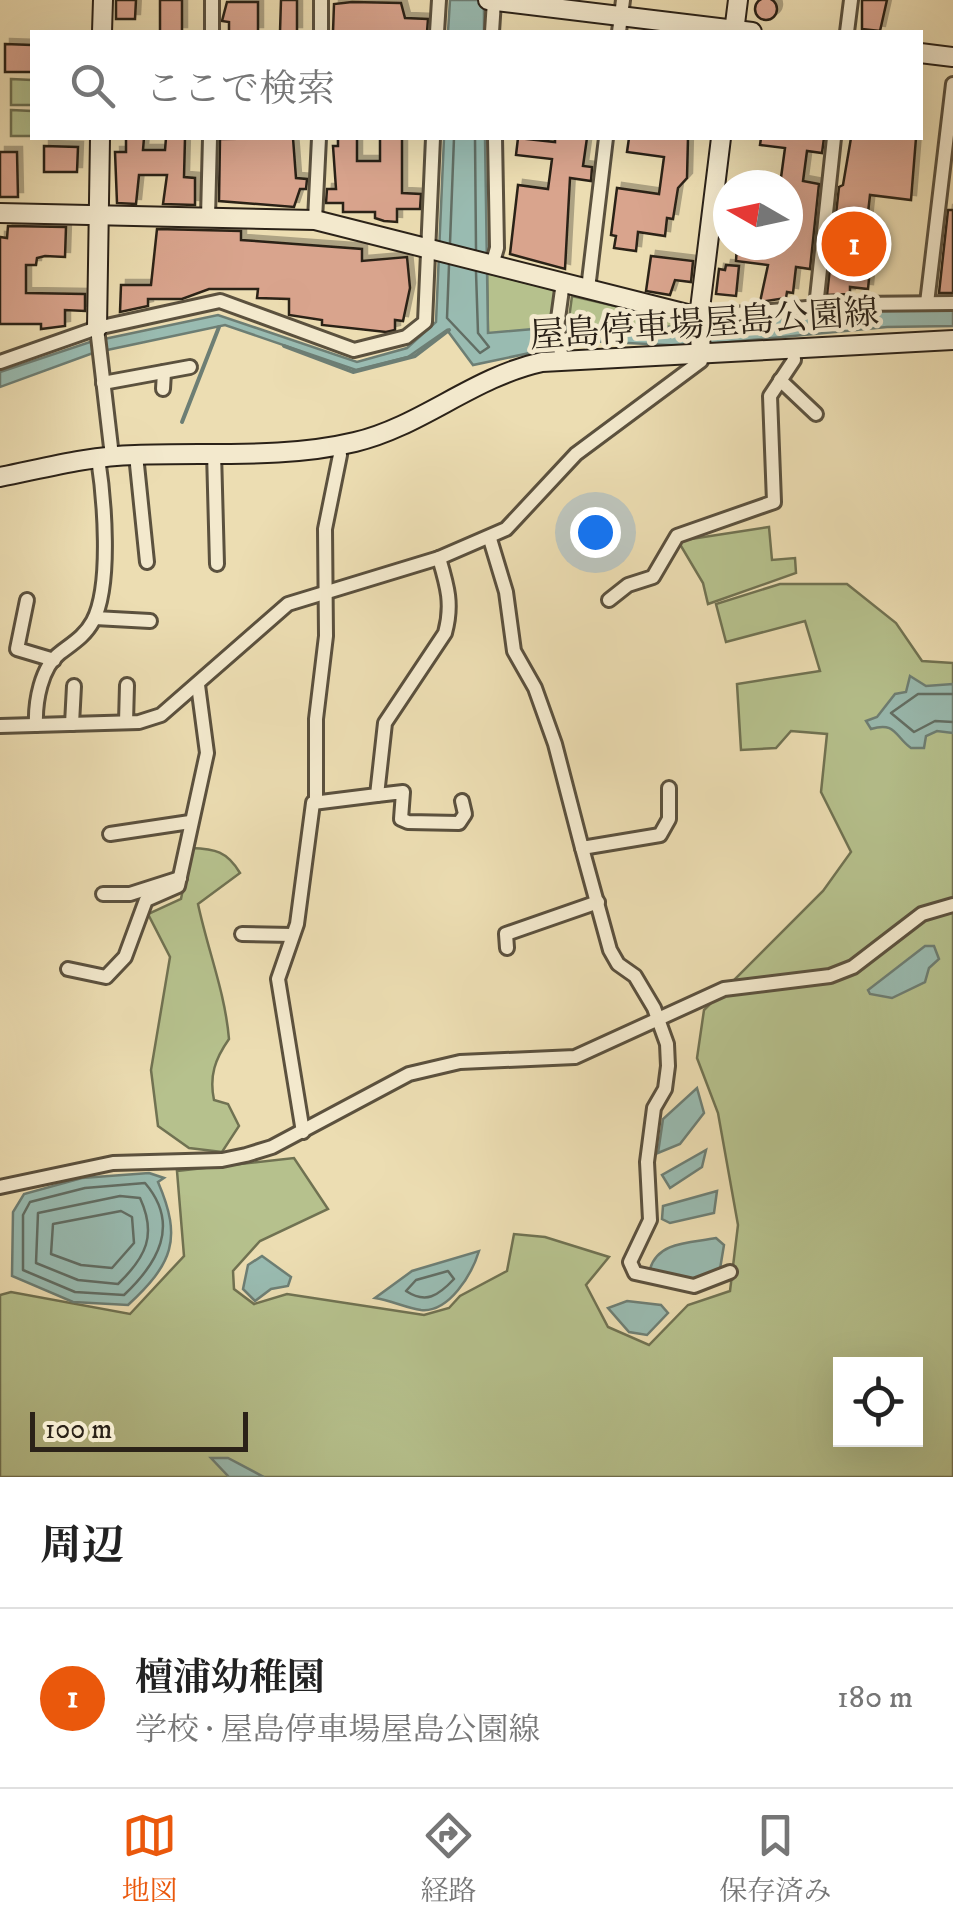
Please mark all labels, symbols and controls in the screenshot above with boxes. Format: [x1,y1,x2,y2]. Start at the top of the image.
search box [30,30,923,140]
icon: search [65,58,120,113]
text: ここで検索 [145,66,335,114]
north arrow [713,170,803,260]
pin: 1 [822,206,886,282]
street label: 屋島停車場屋島公園線 [528,291,880,359]
your location [570,507,621,558]
map controls [833,1357,923,1447]
button: locate [833,1357,923,1447]
scale bar [30,1407,248,1452]
text: 100 m [45,1412,112,1447]
text: 周辺 [40,1521,124,1573]
text: 檀浦幼稚園 [135,1655,325,1703]
text: 1 [67,1678,78,1718]
text: 180 m [837,1678,913,1718]
text: 学校 · 屋島停車場屋島公園線 [135,1711,540,1751]
tab: 地図 [121,1808,178,1909]
tab: 経路 [420,1808,477,1909]
tab: 保存済み [719,1808,832,1909]

